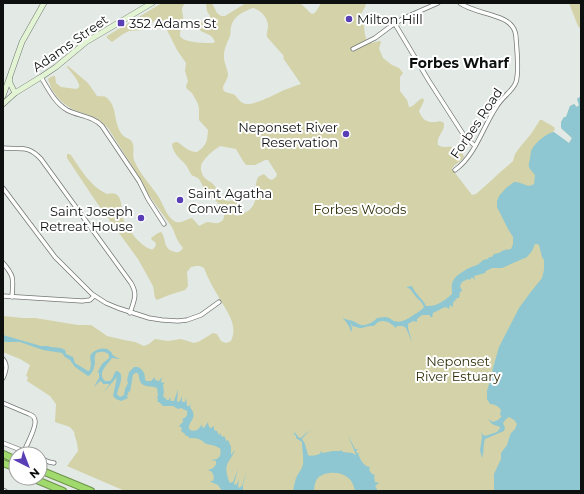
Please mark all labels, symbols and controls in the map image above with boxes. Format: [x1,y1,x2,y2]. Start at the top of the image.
street label: Adams Street [29,11,111,75]
place label: Milton Hill [357,11,423,27]
marker: Milton Hill [344,14,354,24]
place label: 352 Adams St [129,15,217,31]
marker: 352 Adams St [116,18,126,28]
district label: Forbes Wharf [409,54,509,72]
street label: Forbes Road [447,85,505,161]
place label: Neponset River Reservation [238,119,338,150]
marker: Neponset River Reservation [341,129,351,139]
place label: Saint Agatha Convent [188,185,272,216]
marker: Saint Agatha Convent [175,195,185,205]
park label: Forbes Woods [314,201,406,217]
place label: Saint Joseph Retreat House [40,203,133,234]
marker: Saint Joseph Retreat House [136,213,146,223]
park label: Neponset River Estuary [415,353,501,384]
north arrow [8,446,48,486]
text: N [27,465,43,482]

